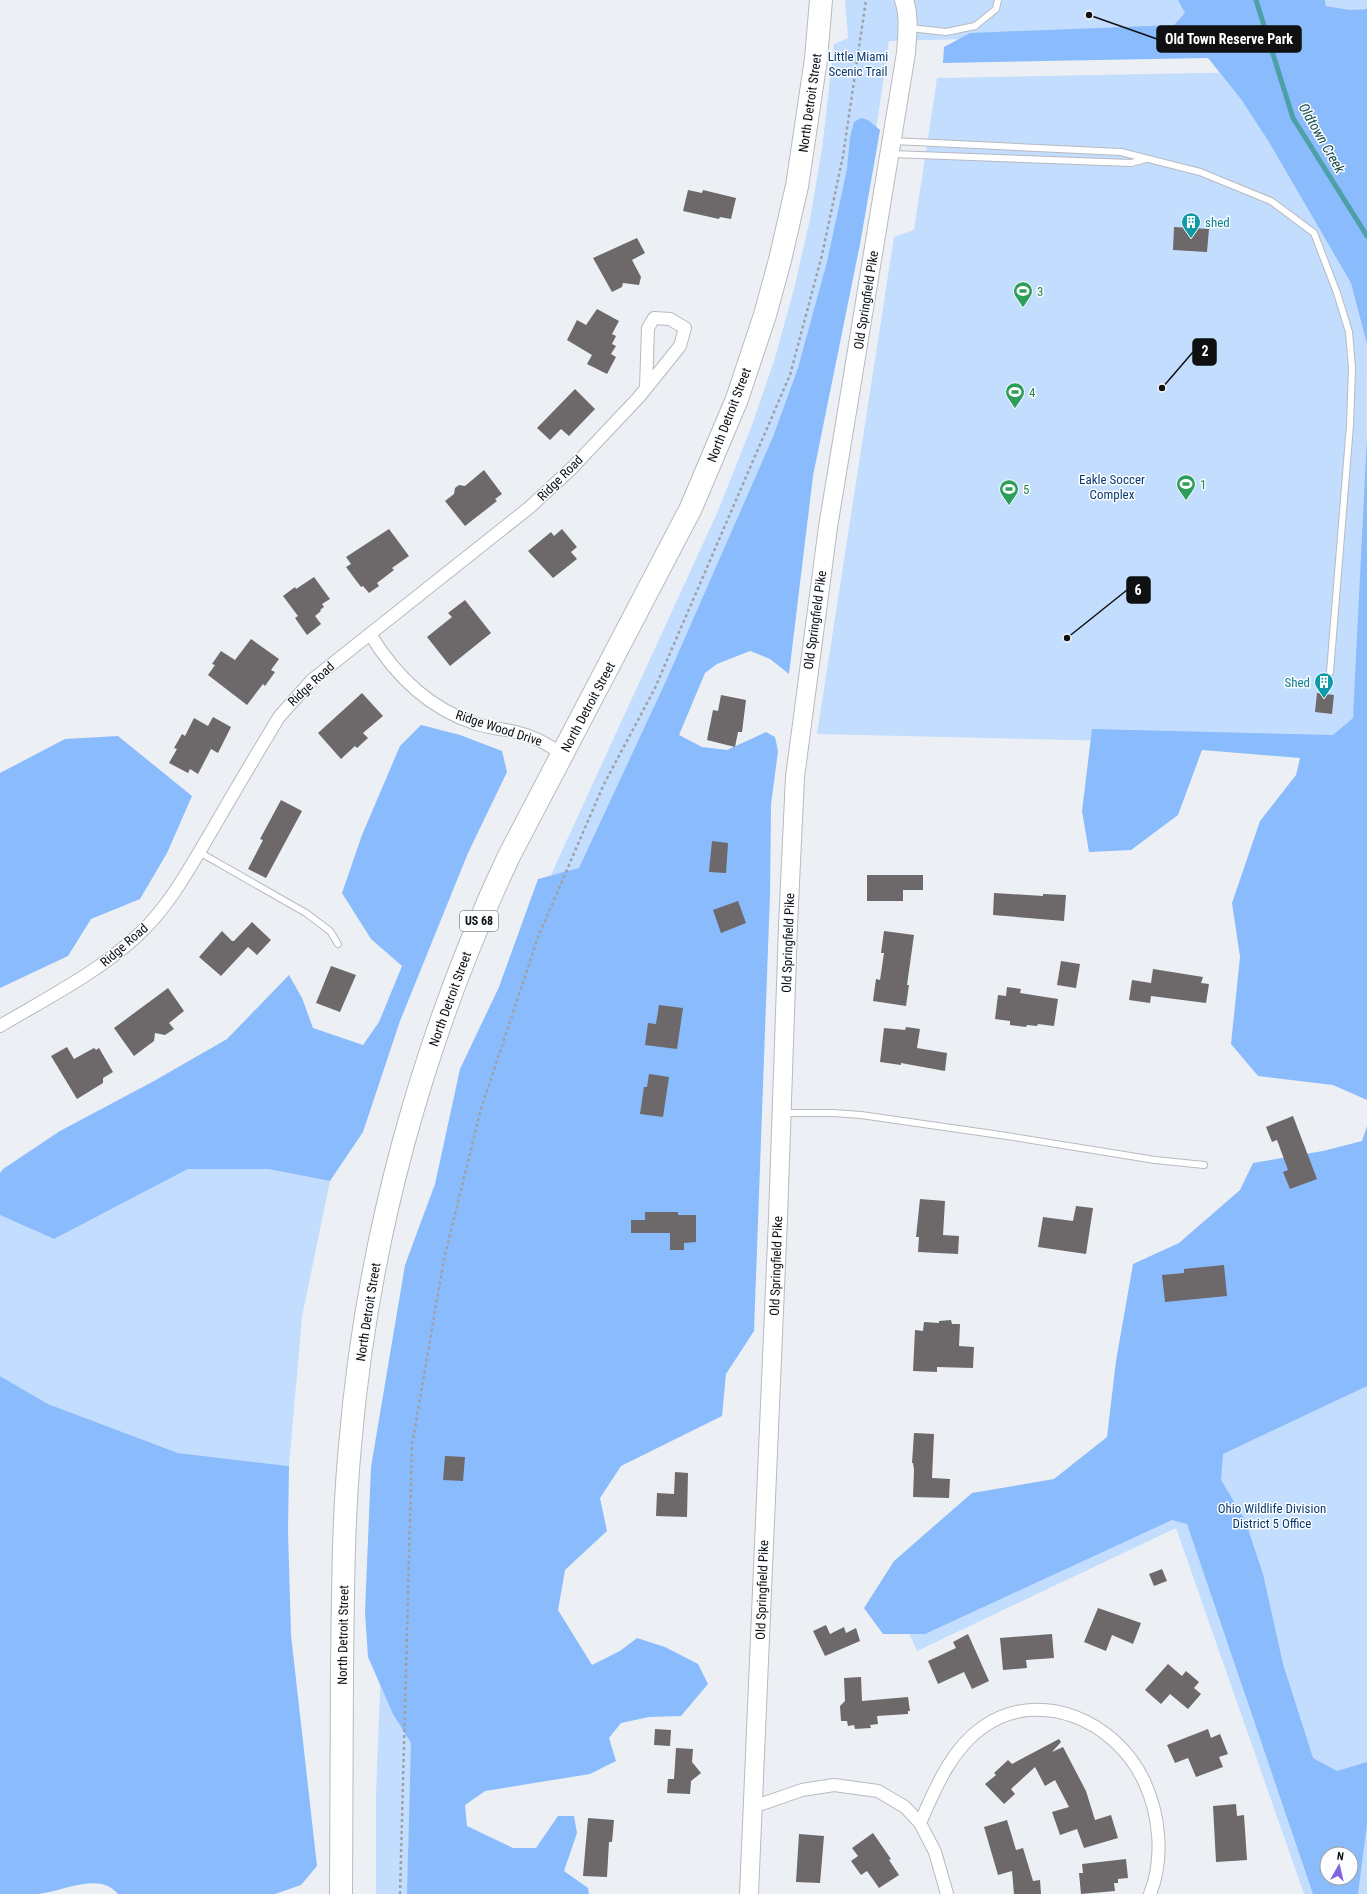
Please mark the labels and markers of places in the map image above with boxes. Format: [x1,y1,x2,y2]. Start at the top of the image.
callout: Old Town Reserve Park [1157,26,1301,52]
building icon: shed [1180,211,1202,239]
place label: shed [1205,215,1230,230]
sports icon: 3 [1012,280,1034,308]
place label: 3 [1037,284,1043,299]
callout: 2 [1193,339,1216,365]
sports icon: 4 [1004,381,1026,409]
place label: 4 [1029,385,1036,400]
sports icon: 1 [1175,473,1197,501]
place label: 1 [1200,477,1206,492]
sports icon: 5 [998,478,1020,506]
place label: 5 [1023,482,1029,497]
callout: 6 [1127,577,1150,603]
building icon: Shed [1313,671,1335,699]
place label: Shed [1284,675,1310,690]

